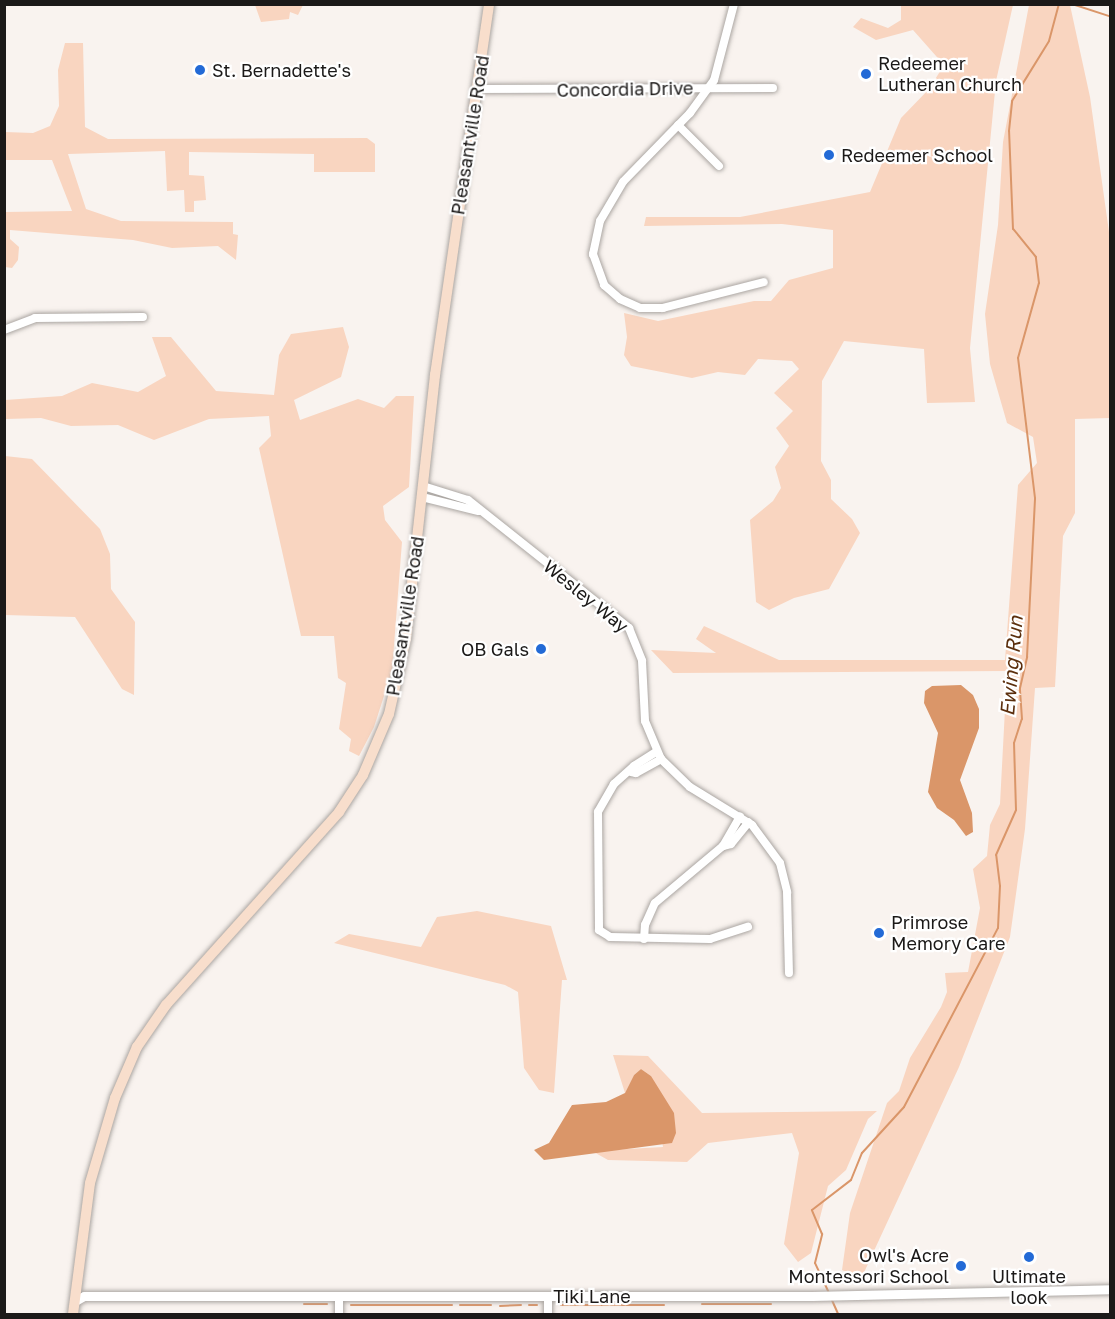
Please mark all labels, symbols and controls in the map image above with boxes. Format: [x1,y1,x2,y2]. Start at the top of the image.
place label: Redeemer Lutheran Church [878,53,1022,96]
street label: Pleasantville Road [447,54,493,216]
place label: St. Bernadette's [212,59,351,81]
marker: St. Bernadette's [193,63,207,77]
marker: Redeemer Lutheran Church [859,67,873,81]
street label: Concordia Drive [556,77,694,101]
place label: Redeemer School [841,144,993,166]
marker: Redeemer School [822,148,836,162]
street label: Pleasantville Road [382,535,428,697]
street label: Wesley Way [539,555,633,637]
water label: Ewing Run [995,615,1027,717]
place label: OB Gals [461,638,529,660]
marker: OB Gals [534,642,548,656]
place label: Primrose Memory Care [891,912,1005,954]
marker: Primrose Memory Care [872,926,886,940]
place label: Owl's Acre Montessori School [788,1245,949,1288]
marker: Ultimate look [1022,1250,1036,1264]
marker: Owl's Acre Montessori School [954,1259,968,1273]
place label: Ultimate look [992,1266,1066,1308]
street label: Tiki Lane [553,1285,631,1307]

